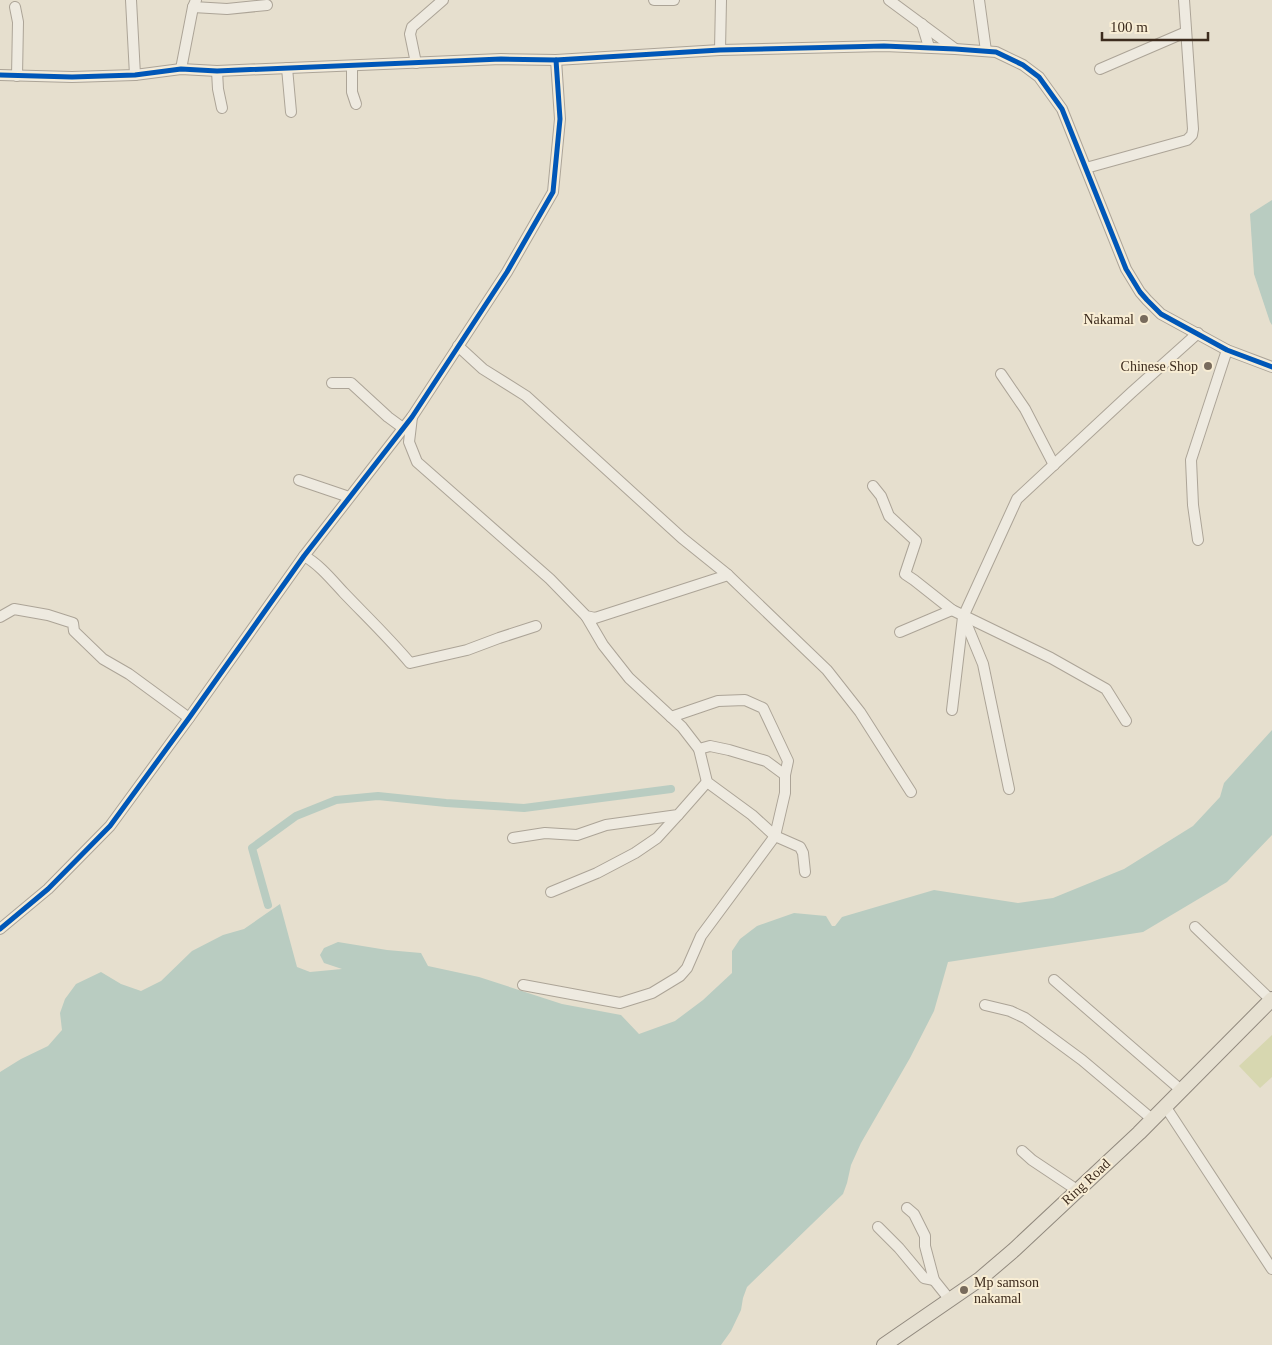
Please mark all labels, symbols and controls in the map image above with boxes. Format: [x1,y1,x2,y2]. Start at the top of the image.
scale bar [1102,10,1208,42]
text: 100 m [1110,19,1148,35]
place label: Nakamal [1083,312,1134,327]
marker: Nakamal [1138,313,1150,325]
place label: Chinese Shop [1121,359,1198,374]
marker: Chinese Shop [1202,360,1214,372]
street label: Ring Road [1059,1156,1113,1208]
place label: Mp samson nakamal [974,1275,1039,1306]
marker: Mp samson nakamal [958,1284,970,1296]

